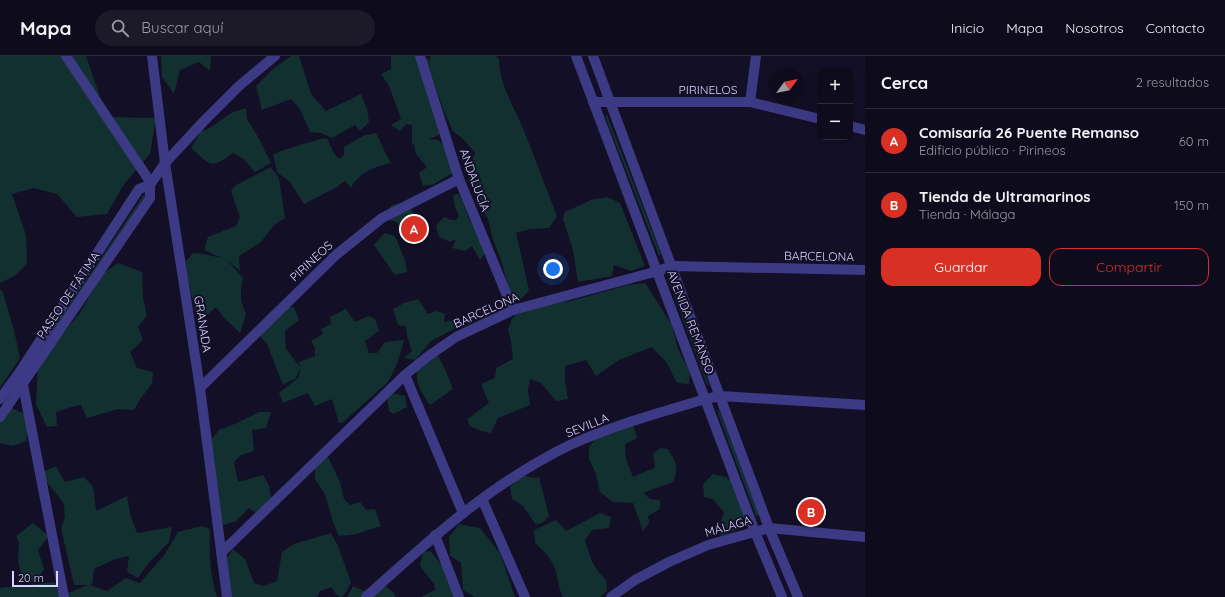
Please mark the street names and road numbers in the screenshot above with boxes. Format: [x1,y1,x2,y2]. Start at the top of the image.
street label: PIRINELOS [679,82,738,97]
street label: ANDALUCÍA [457,146,493,214]
street label: PIRINEOS [287,237,336,284]
street label: PASEO DE FÁTIMA [33,248,103,341]
street label: BARCELONA [784,248,854,264]
street label: AVENIDA REMANSO [664,268,718,376]
street label: BARCELONA [451,289,521,331]
street label: GRANADA [191,295,215,354]
street label: SEVILLA [563,410,611,440]
street label: MÁLAGA [703,512,753,540]

